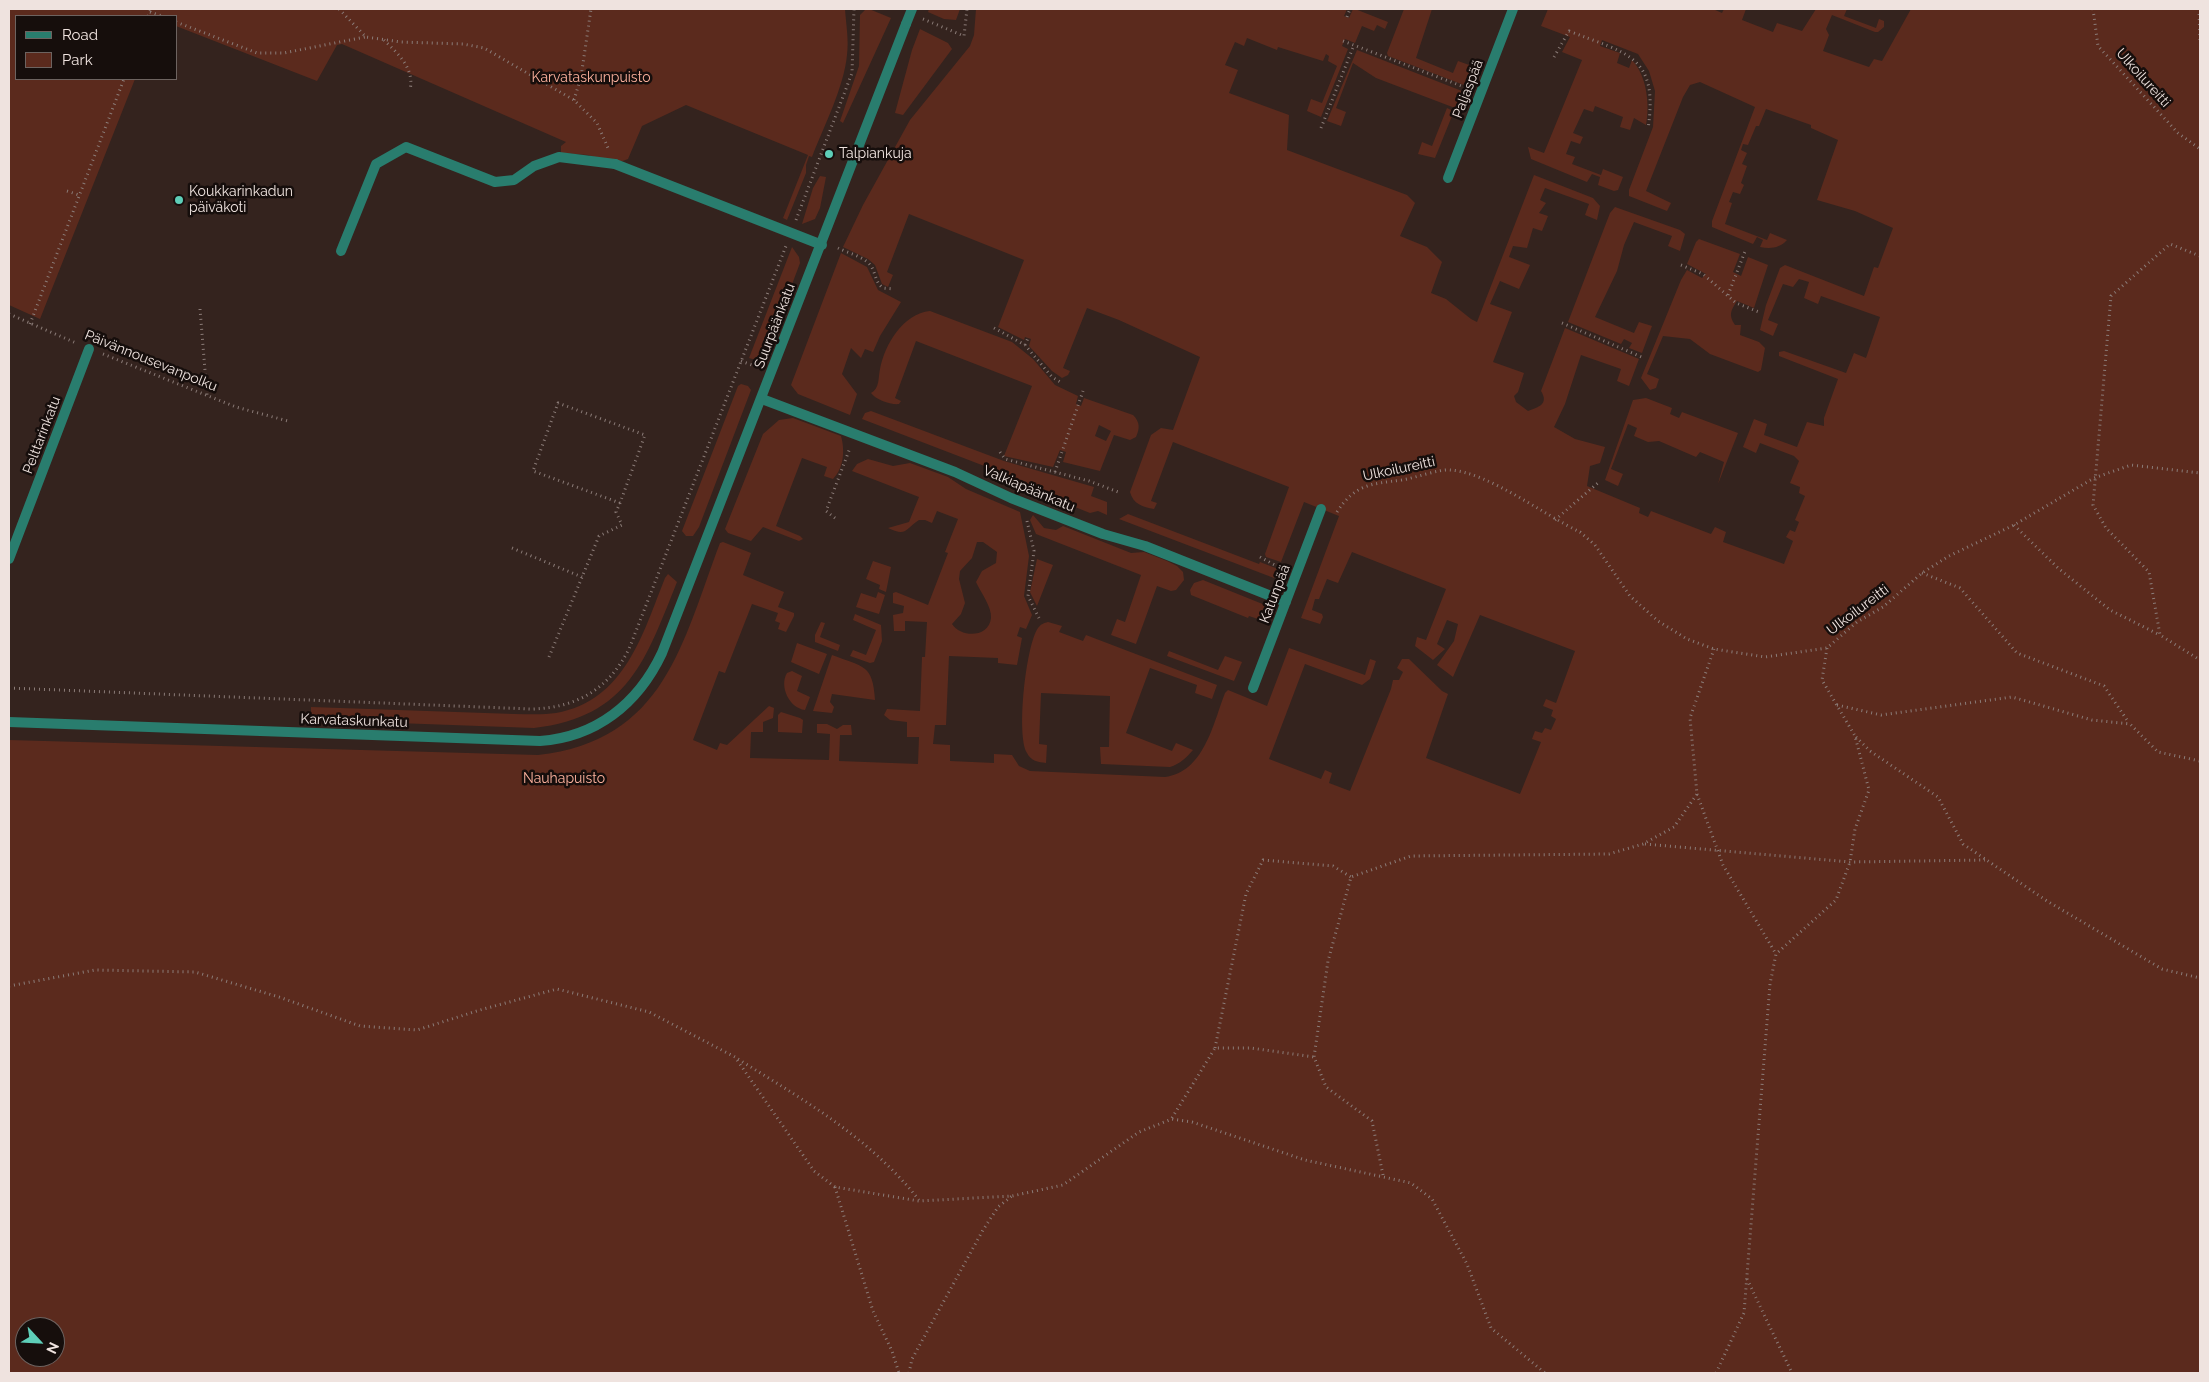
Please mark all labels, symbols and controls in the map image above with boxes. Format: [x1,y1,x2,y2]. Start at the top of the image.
legend [15,15,178,80]
text: Road [62,26,98,44]
street label: Ulkoilureitti [2112,45,2174,111]
text: Park [62,51,93,69]
street label: Paljaspää [1449,57,1487,121]
park label: Karvataskunpuisto [531,70,651,86]
place label: Talpiankuja [839,146,912,162]
marker: Talpiankuja [823,148,835,160]
place label: Koukkarinkadun päiväkoti [189,184,293,216]
marker: Koukkarinkadun päiväkoti [173,194,185,206]
street label: Suurpäänkatu [751,281,799,371]
street label: Päivännousevanpolku [82,327,220,395]
street label: Pelttarinkatu [20,394,64,476]
street label: Ulkoilureitti [1361,453,1437,485]
street label: Valkiapäänkatu [980,462,1078,516]
street label: Katunpää [1256,562,1294,626]
street label: Ulkoilureitti [1824,581,1892,639]
street label: Karvataskunkatu [300,711,408,731]
park label: Nauhapuisto [523,771,605,787]
north arrow [15,1317,65,1367]
text: N [43,1340,62,1356]

